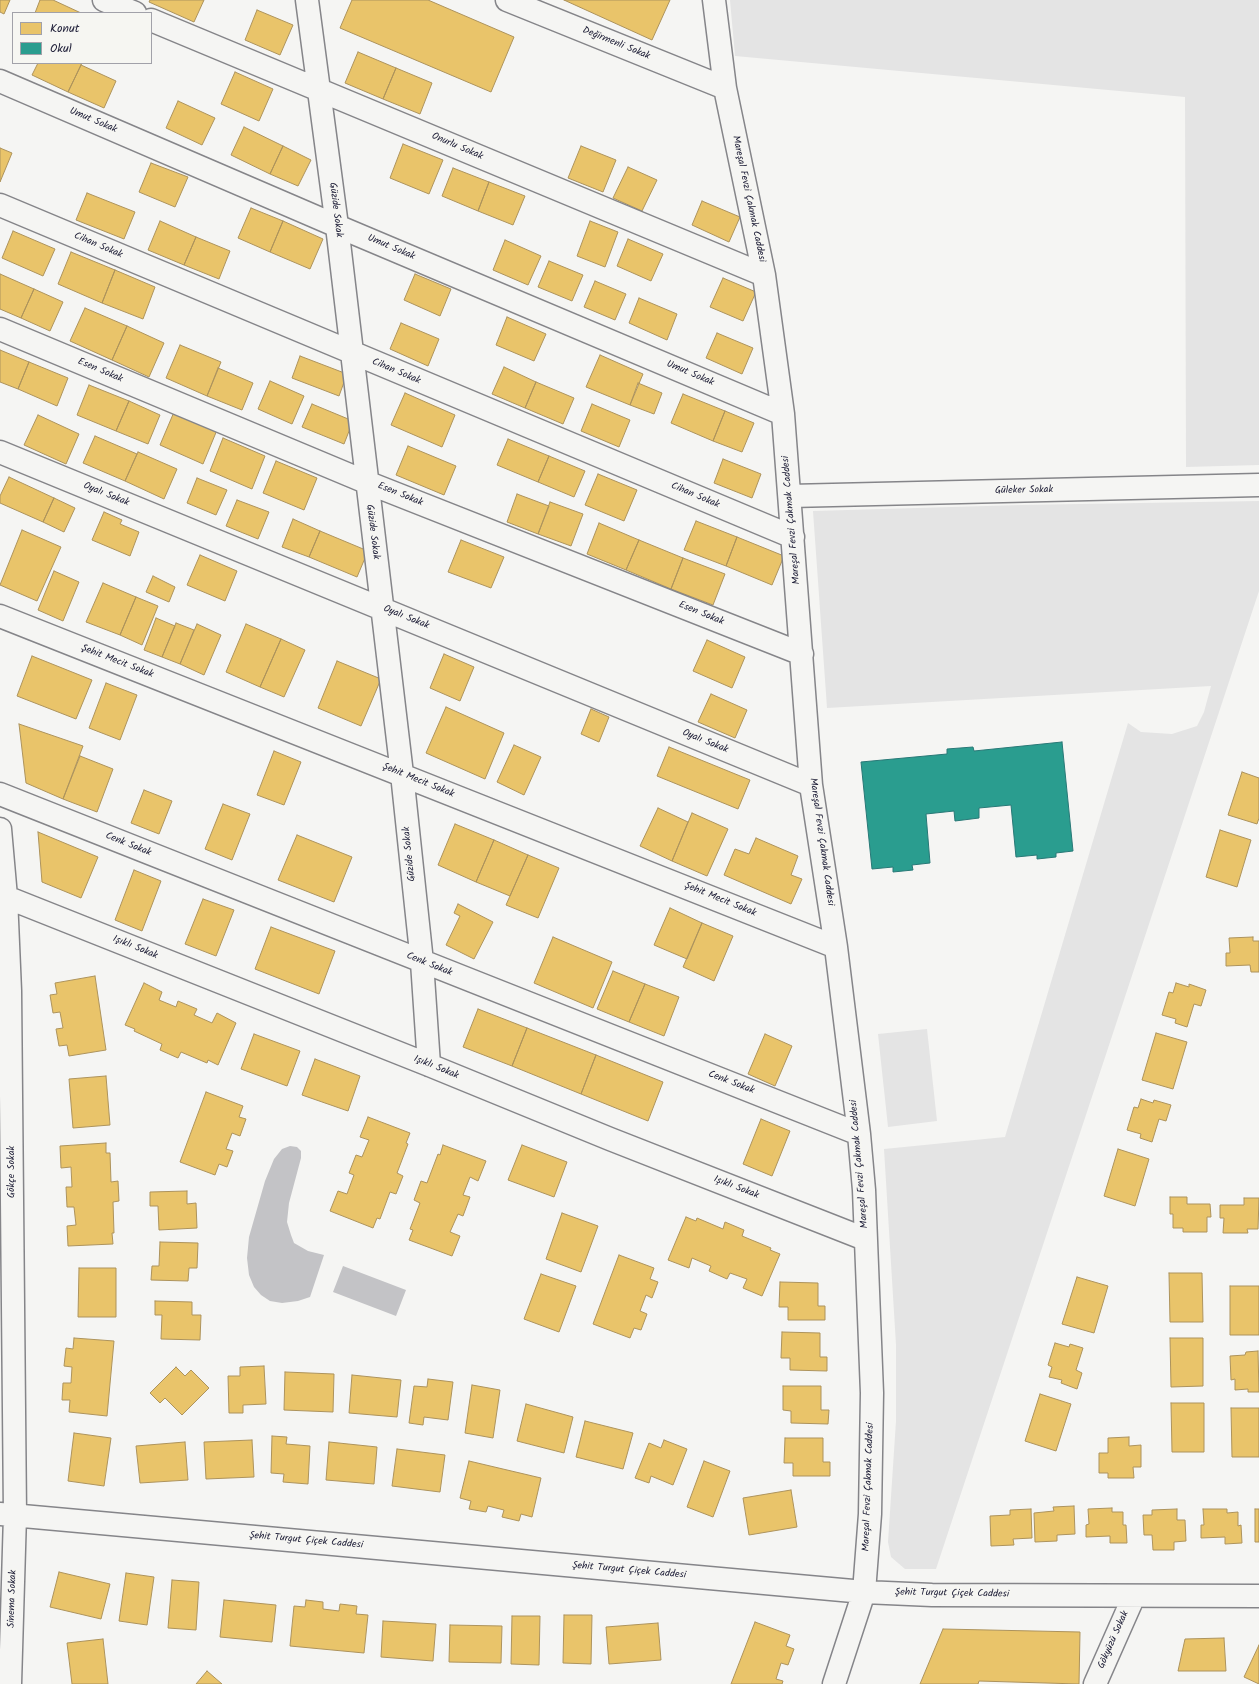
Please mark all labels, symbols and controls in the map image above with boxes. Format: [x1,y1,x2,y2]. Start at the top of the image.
legend [12,12,152,64]
text: Konut [50,19,79,38]
street label: Değirmenli Sokak [580,25,652,63]
text: Okul [50,39,72,58]
street label: Umut Sokak [67,106,119,136]
street label: Onurlu Sokak [429,131,485,163]
street label: Mareşal Fevzi Çakmak Caddesi [729,135,767,263]
street label: Güzide Sokak [326,182,344,238]
street label: Cihan Sokak [72,230,124,262]
street label: Umut Sokak [365,233,417,263]
street label: Esen Sokak [76,356,124,386]
street label: Cihan Sokak [370,356,422,388]
street label: Umut Sokak [664,359,716,389]
street label: Mareşal Fevzi Çakmak Caddesi [780,455,804,585]
street label: Oyalı Sokak [81,480,131,510]
street label: Esen Sokak [376,480,424,510]
street label: Cihan Sokak [669,480,721,512]
street label: Güleker Sokak [995,484,1053,498]
street label: Güzide Sokak [363,504,381,560]
street label: Esen Sokak [677,599,725,629]
street label: Oyalı Sokak [381,603,431,633]
street label: Şehit Mecit Sokak [79,643,155,681]
street label: Oyalı Sokak [680,727,730,757]
street label: Şehit Mecit Sokak [380,761,456,801]
street label: Mareşal Fevzi Çakmak Caddesi [806,777,836,907]
street label: Güzide Sokak [401,826,419,882]
street label: Cenk Sokak [103,830,153,860]
street label: Şehit Mecit Sokak [682,880,758,920]
street label: Işıklı Sokak [111,934,159,962]
street label: Cenk Sokak [404,950,454,980]
street label: Işıklı Sokak [412,1054,460,1082]
street label: Cenk Sokak [706,1069,756,1097]
street label: Mareşal Fevzi Çakmak Caddesi [848,1099,872,1229]
street label: Gökçe Sokak [6,1146,18,1198]
street label: Işıklı Sokak [712,1174,760,1202]
street label: Mareşal Fevzi Çakmak Caddesi [861,1422,877,1552]
street label: Şehit Turgut Çiçek Caddesi [249,1530,363,1552]
street label: Şehit Turgut Çiçek Caddesi [572,1560,686,1582]
street label: Sinema Sokak [6,1570,20,1628]
street label: Şehit Turgut Çiçek Caddesi [895,1587,1009,1601]
street label: Gökyüzü Sokak [1096,1609,1132,1671]

